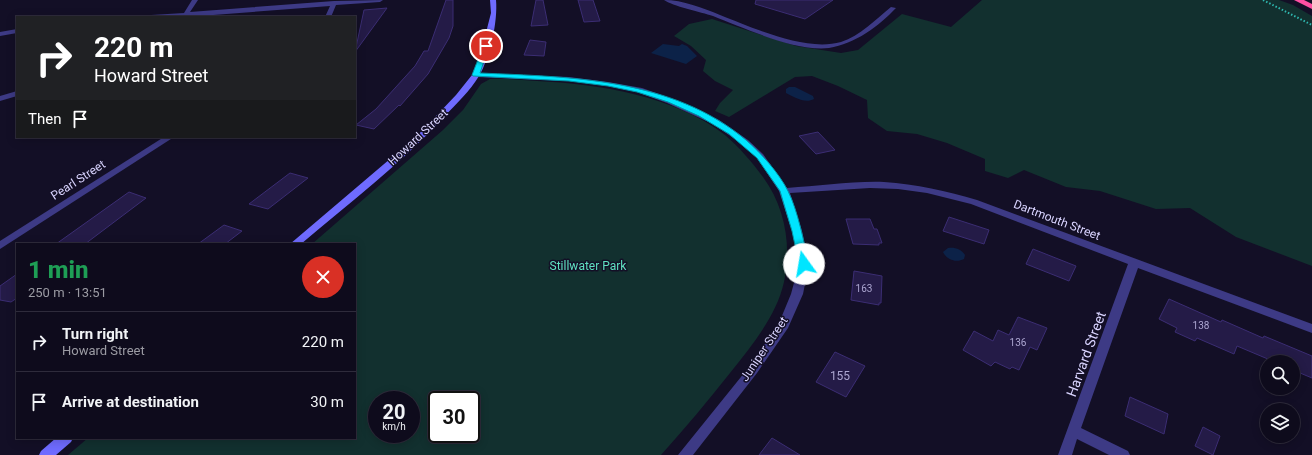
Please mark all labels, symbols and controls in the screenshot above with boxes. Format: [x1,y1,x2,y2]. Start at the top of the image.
pin [469,29,503,63]
text: 220 m [94,31,173,64]
icon: right [28,32,80,84]
icon: arrive [475,35,497,57]
text: Howard Street [94,65,208,86]
street label: Howard Street [385,106,451,168]
icon: arrive [69,108,91,130]
text: Then [28,110,61,128]
street label: Pearl Street [48,157,108,203]
street label: Dartmouth Street [1012,197,1102,243]
position arrow [783,243,825,285]
text: 1 min [28,256,89,284]
button: close [302,256,344,298]
park label: Stillwater Park [550,259,627,273]
house number: 163 [856,283,872,294]
text: 250 m · 13:51 [28,285,107,300]
street label: Harvard Street [1063,309,1109,399]
street label: Juniper Street [737,314,791,384]
house number: 138 [1193,320,1210,331]
text: Turn right [62,325,128,343]
icon: right [28,331,50,353]
text: 220 m [302,333,344,351]
house number: 136 [1010,337,1027,348]
text: Howard Street [62,343,145,358]
map controls [1260,355,1300,443]
button: search [1260,355,1300,395]
house number: 155 [830,369,850,383]
icon: arrive [28,391,50,413]
speed limit sign: 30 [428,391,480,443]
text: Arrive at destination [62,393,199,411]
text: 30 m [310,393,344,411]
text: 20 [383,400,405,424]
button: layers [1260,403,1300,443]
text: km/h [382,421,406,432]

